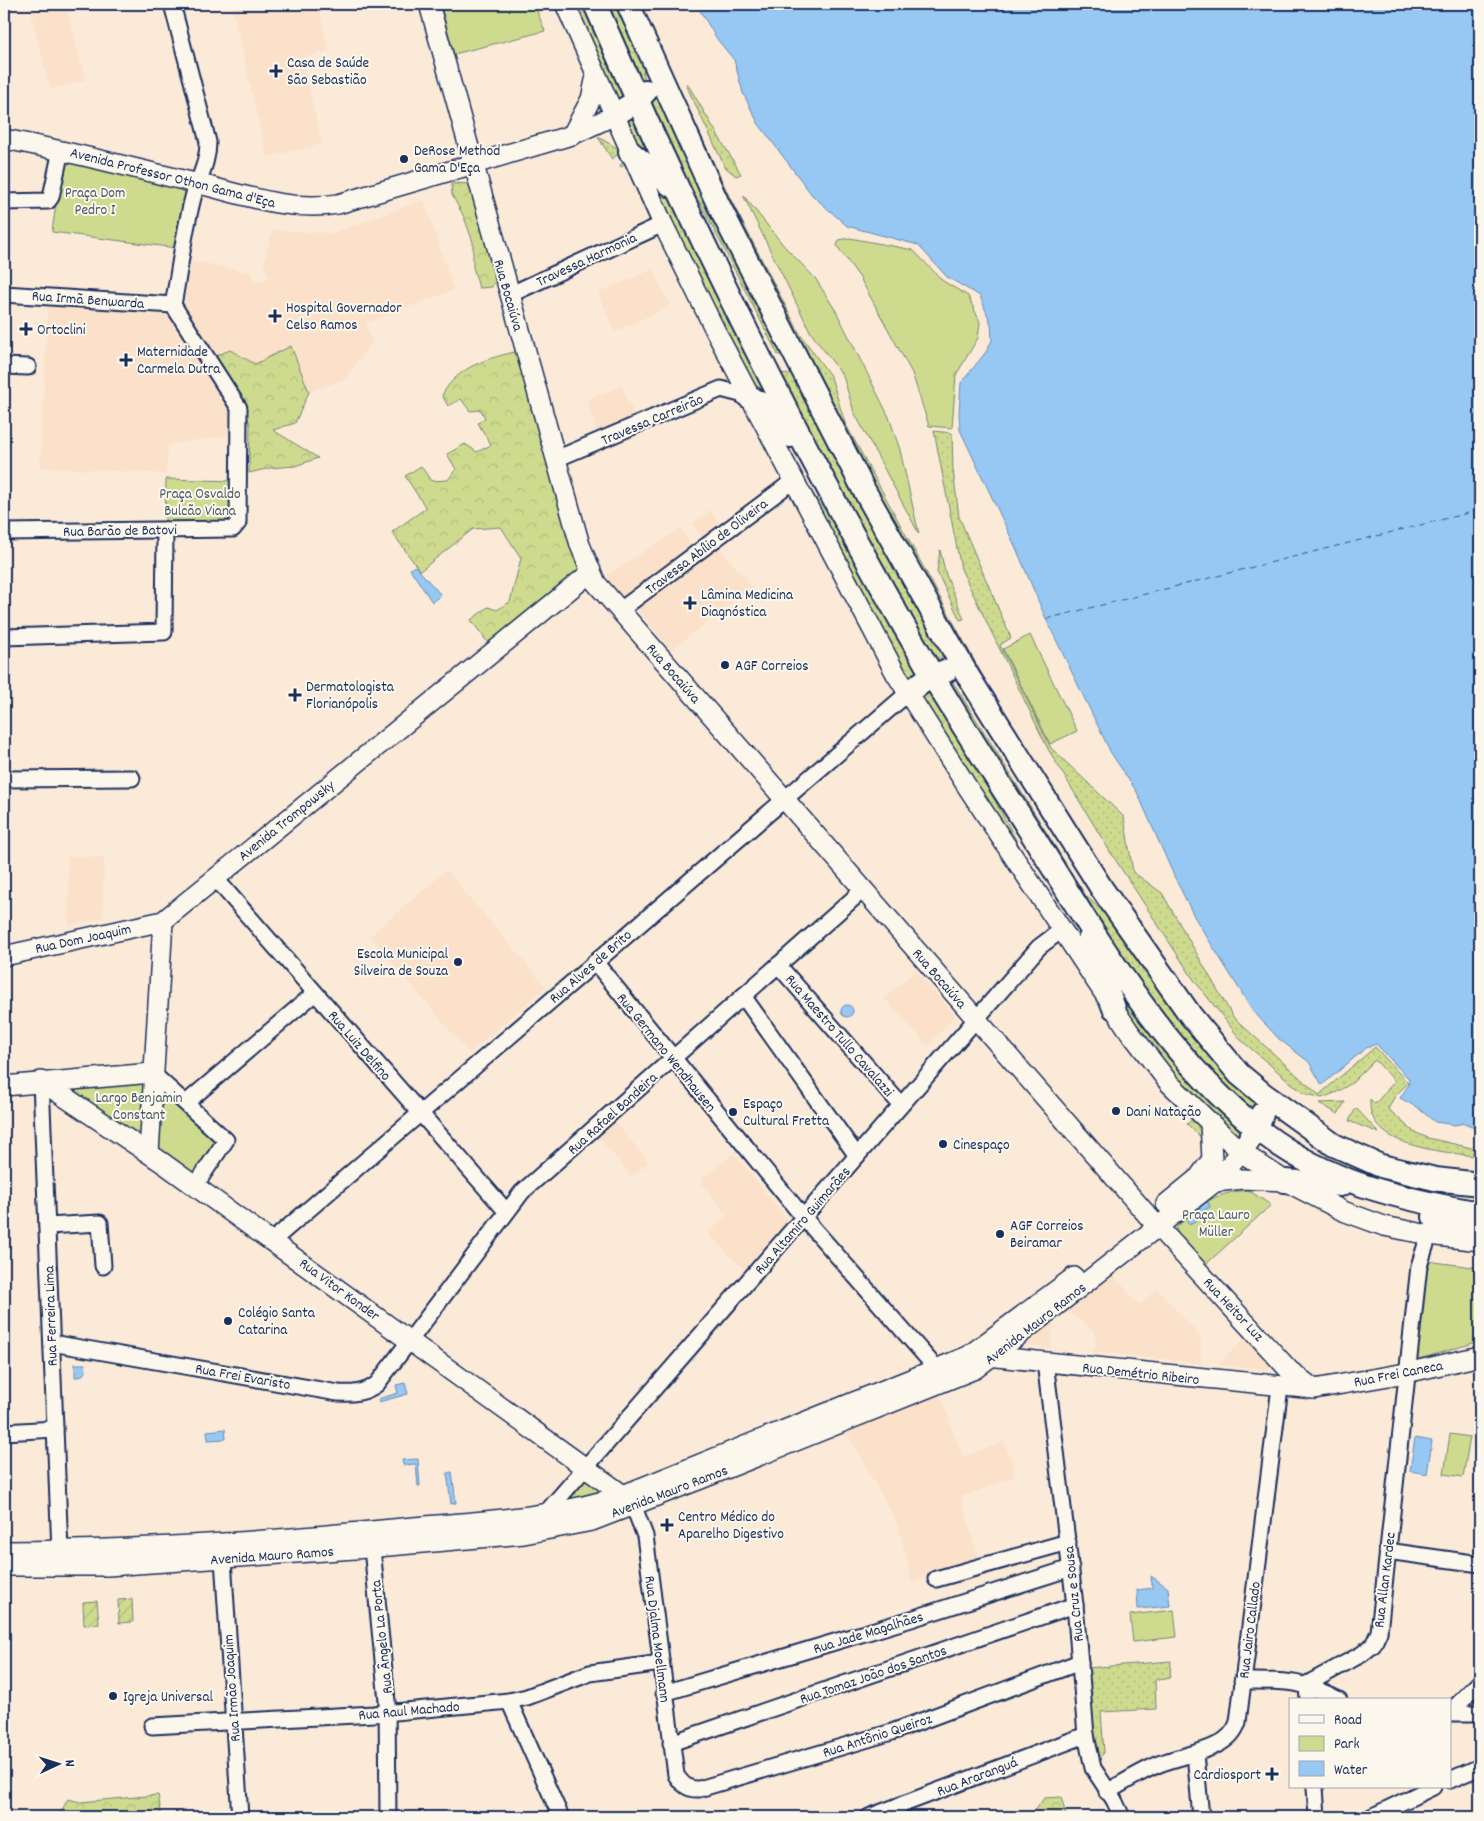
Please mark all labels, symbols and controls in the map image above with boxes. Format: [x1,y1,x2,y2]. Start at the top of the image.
place label: Casa de Saúde São Sebastião [287,53,369,92]
marker: Casa de Saúde São Sebastião [269,64,283,78]
place label: DeRose Method Gama D'Eça [414,141,500,180]
street label: Avenida Professor Othon Gama d'Eça [68,143,278,215]
marker: DeRose Method Gama D'Eça [398,153,410,165]
park label: Praça Dom Pedro I [65,183,125,222]
street label: Travessa Harmonia [533,228,642,294]
street label: Rua Bocaiúva [486,257,528,335]
street label: Rua Irmã Benwarda [31,286,146,316]
place label: Hospital Governador Celso Ramos [286,298,402,337]
marker: Hospital Governador Celso Ramos [268,309,282,323]
place label: Ortoclini [37,320,86,342]
marker: Ortoclini [19,322,33,336]
place label: Maternidade Carmela Dutra [137,342,221,381]
marker: Maternidade Carmela Dutra [119,353,133,367]
street label: Travessa Carreirão [598,389,708,452]
park label: Praça Osvaldo Bulcão Viana [159,484,241,523]
street label: Travessa Abílio de Oliveira [641,494,774,601]
street label: Rua Barão de Batovi [63,520,177,544]
place label: Lâmina Medicina Diagnóstica [701,585,794,624]
marker: Lâmina Medicina Diagnóstica [683,596,697,610]
street label: Rua Bocaiúva [640,639,706,710]
place label: AGF Correios [735,656,808,678]
marker: AGF Correios [719,659,731,671]
place label: Dermatologista Florianópolis [306,677,395,716]
marker: Dermatologista Florianópolis [288,688,302,702]
street label: Avenida Trompowsky [234,775,341,867]
street label: Rua Dom Joaquim [33,919,134,961]
street label: Rua Alves de Brito [545,925,638,1010]
place label: Escola Municipal Silveira de Souza [354,944,449,983]
street label: Rua Bocaiúva [906,944,972,1015]
marker: Escola Municipal Silveira de Souza [452,956,464,968]
street label: Rua Maestro Tullo Cavalazzi [779,970,898,1103]
street label: Rua Germano Wendhausen [610,989,721,1118]
street label: Rua Luiz Delfino [322,1006,396,1087]
street label: Rua Rafael Bandeira [563,1067,664,1161]
park label: Largo Benjamin Constant [95,1088,183,1127]
place label: Espaço Cultural Fretta [743,1094,830,1133]
place label: Dani Natação [1126,1102,1201,1124]
marker: Dani Natação [1110,1105,1122,1117]
marker: Espaço Cultural Fretta [727,1106,739,1118]
place label: Cinespaço [953,1135,1010,1157]
marker: Cinespaço [937,1138,949,1150]
street label: Rua Altamiro Guimarães [750,1162,857,1280]
park label: Praça Lauro Müller [1182,1205,1250,1244]
place label: AGF Correios Beiramar [1010,1216,1083,1255]
marker: AGF Correios Beiramar [994,1228,1006,1240]
street label: Rua Vitor Konder [294,1254,384,1328]
street label: Rua Ferreira Lima [39,1264,65,1366]
street label: Rua Heitor Luz [1197,1273,1268,1348]
street label: Avenida Mauro Ramos [981,1278,1092,1371]
place label: Colégio Santa Catarina [238,1303,316,1342]
marker: Colégio Santa Catarina [222,1315,234,1327]
street label: Rua Frei Caneca [1352,1355,1446,1394]
street label: Rua Demétrio Ribeiro [1081,1358,1201,1392]
street label: Rua Frei Evaristo [193,1359,292,1397]
street label: Avenida Mauro Ramos [608,1460,731,1525]
place label: Centro Médico do Aparelho Digestivo [678,1507,784,1546]
marker: Centro Médico do Aparelho Digestivo [660,1518,674,1532]
street label: Rua Allan Kardec [1369,1531,1403,1629]
street label: Avenida Mauro Ramos [210,1542,335,1572]
street label: Rua Cruz e Sousa [1059,1544,1091,1643]
street label: Rua Djalma Moellmann [637,1575,675,1704]
street label: Rua Ângelo La Porta [366,1578,400,1695]
street label: Rua Jairo Callado [1234,1580,1268,1680]
street label: Rua Jade Magalhães [811,1607,926,1661]
street label: Rua Irmão Joaquim [218,1633,248,1742]
street label: Rua Tomaz João dos Santos [797,1640,950,1711]
place label: Igreja Universal [123,1687,213,1709]
marker: Igreja Universal [107,1690,119,1702]
street label: Rua Raul Machado [358,1697,461,1727]
legend [1289,1698,1452,1788]
street label: Rua Antônio Queiroz [820,1709,935,1765]
text: Road [1334,1710,1362,1732]
text: Park [1334,1734,1360,1756]
north arrow [32,1738,82,1788]
street label: Rua Araranguá [934,1752,1022,1803]
text: N [59,1759,79,1767]
text: Water [1334,1760,1368,1782]
place label: Cardiosport [1194,1765,1261,1787]
marker: Cardiosport [1265,1767,1279,1781]

